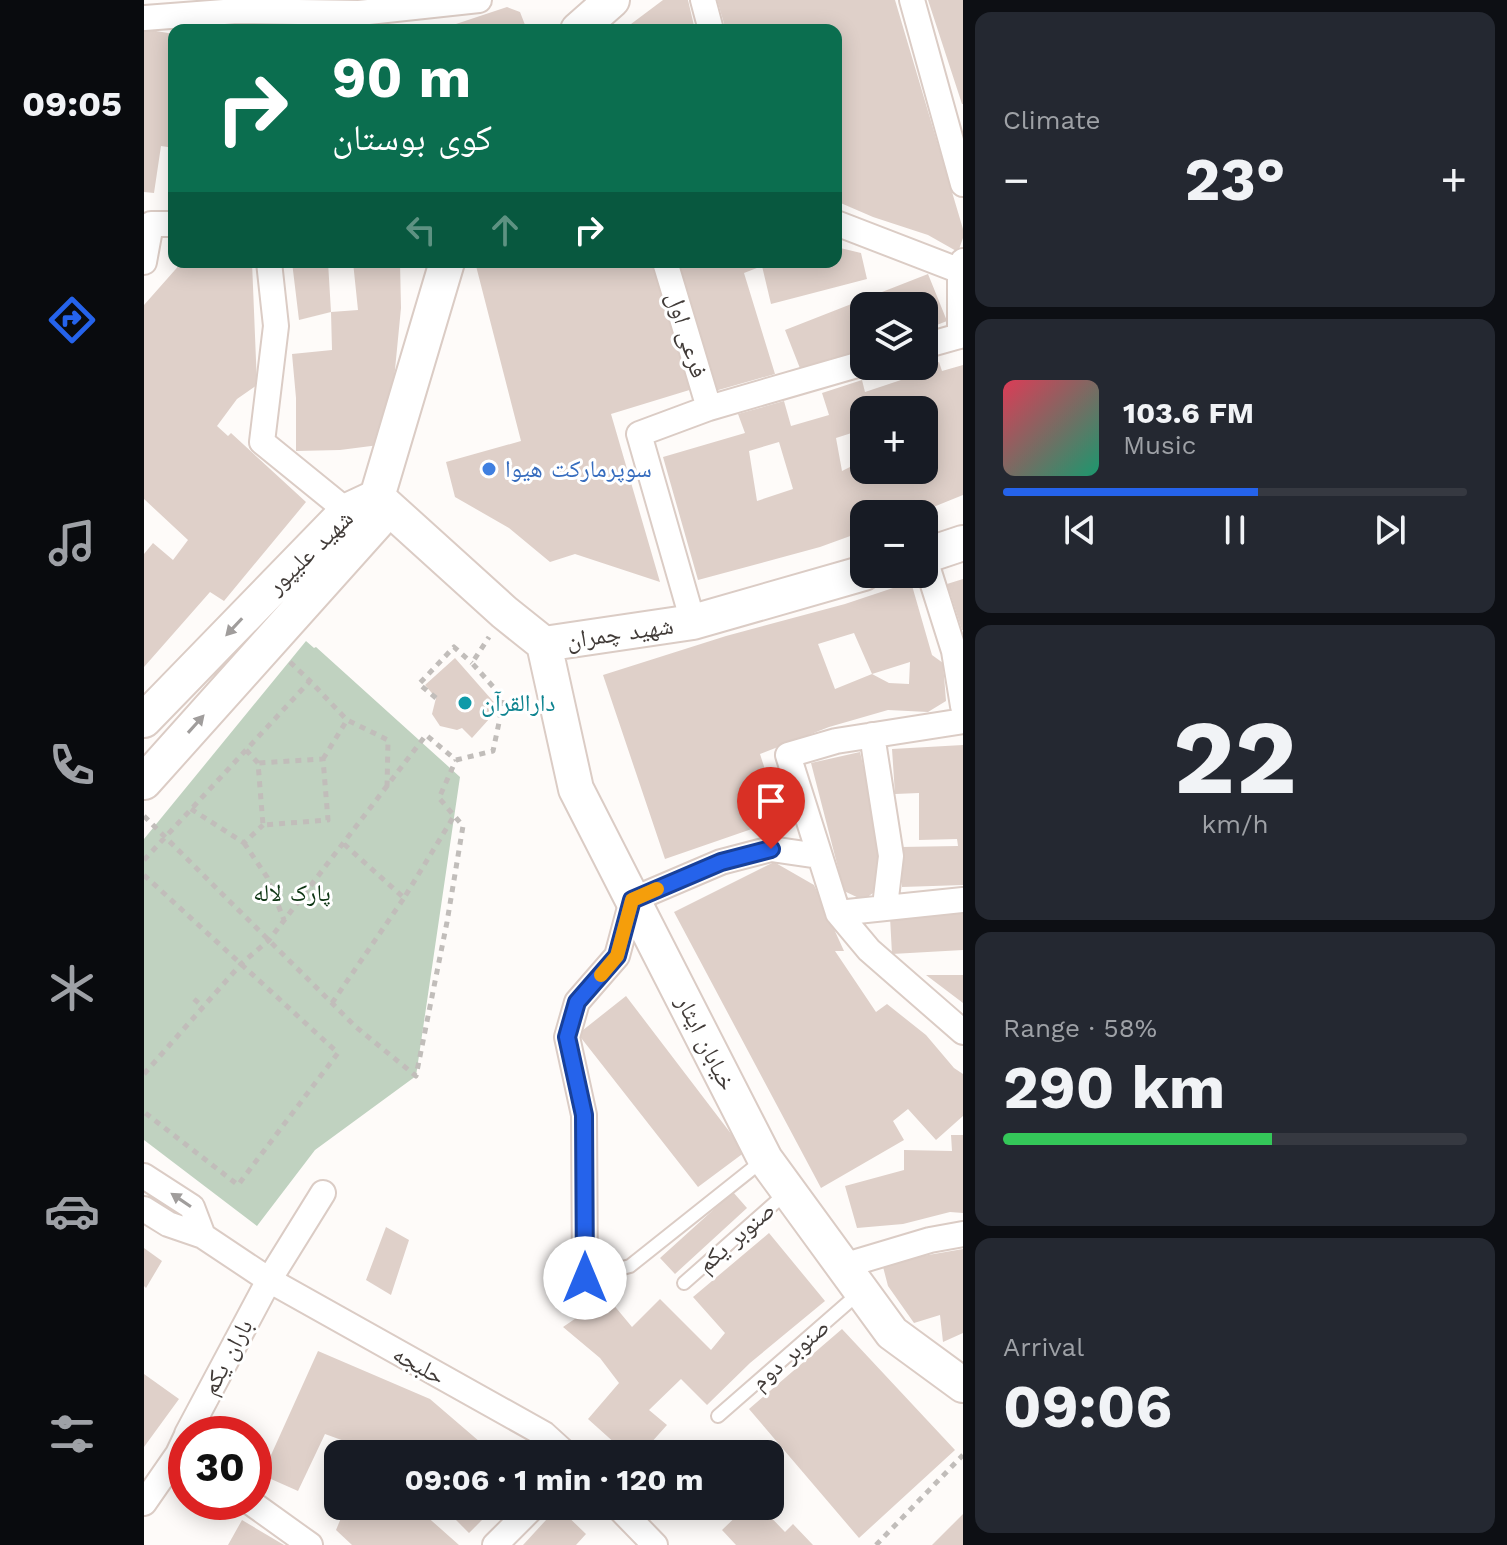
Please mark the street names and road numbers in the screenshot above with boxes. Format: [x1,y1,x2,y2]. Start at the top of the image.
street label: فرعی اول [661,289,713,381]
street label: شهید علیپور [260,504,359,601]
street label: شهید چمران [565,612,675,654]
street label: خیابان ایثار [670,990,742,1095]
street label: صنوبر یکم [692,1196,782,1280]
street label: صنوبر دوم [745,1312,836,1397]
street label: باران یکم [195,1314,260,1401]
street label: حلبجه [388,1339,450,1391]

